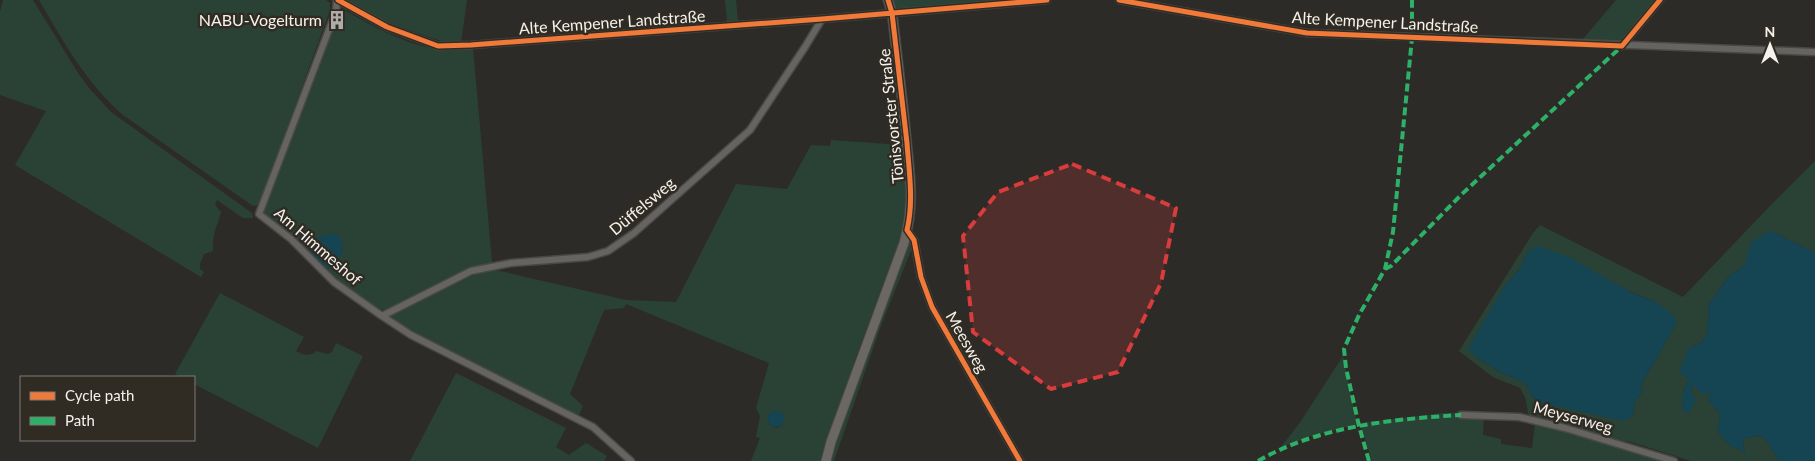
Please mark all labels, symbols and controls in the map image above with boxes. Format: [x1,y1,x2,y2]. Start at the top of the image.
street label: Alte Kempener Landstraße [518,6,706,37]
street label: Alte Kempener Landstraße [1291,7,1479,36]
building icon: NABU-Vogelturm [326,9,348,31]
place label: NABU-Vogelturm [199,10,322,29]
north arrow [1745,20,1795,70]
text: N [1765,23,1775,40]
street label: Tönisvorster Straße [874,48,907,184]
street label: Düffelsweg [605,173,678,239]
street label: Am Himmeshof [271,203,366,289]
street label: Meesweg [942,308,993,376]
legend [20,376,195,441]
text: Cycle path [65,386,134,404]
street label: Meyserweg [1531,397,1615,436]
text: Path [65,411,95,429]

